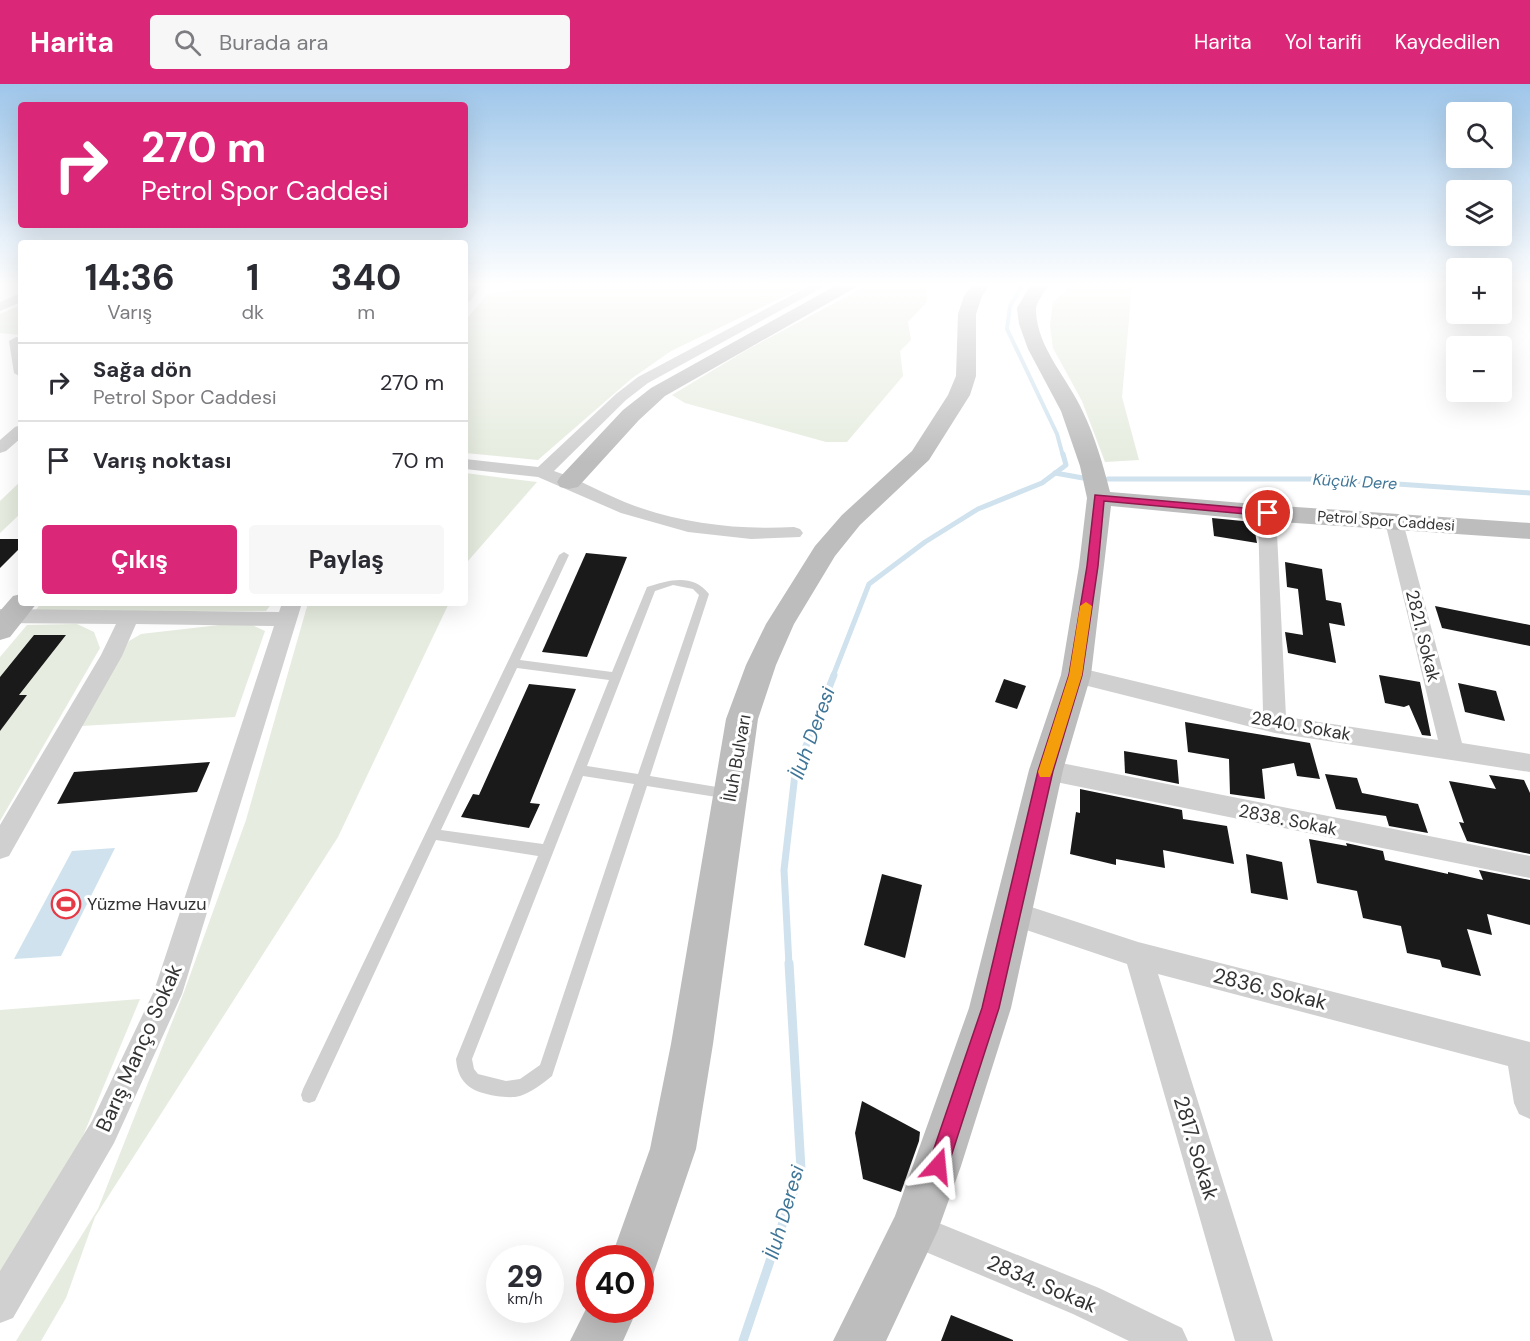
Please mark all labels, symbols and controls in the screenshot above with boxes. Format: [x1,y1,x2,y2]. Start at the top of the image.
search box [150,15,570,69]
text: Harita [30,24,114,61]
icon: search [171,26,204,59]
text: Burada ara [219,28,329,57]
text: Harita [1194,28,1252,56]
text: Yol tarifi [1285,28,1362,56]
text: Kaydedilen [1395,28,1500,56]
map controls [1446,102,1512,402]
button: search [1446,102,1512,168]
text: 270 m [141,120,266,175]
icon: right [42,126,120,204]
text: Petrol Spor Caddesi [141,173,389,208]
button: layers [1446,180,1512,246]
text: 14:36 [85,254,175,301]
text: 1 [246,254,259,301]
text: 340 [331,254,401,301]
button: + [1446,258,1512,324]
text: Varış [107,299,152,325]
text: dk [242,299,264,325]
text: m [357,299,375,325]
button: − [1446,336,1512,402]
text: Sağa dön [93,355,192,384]
icon: right [42,366,75,399]
text: 270 m [380,368,444,397]
text: Petrol Spor Caddesi [93,384,276,410]
icon: arrive [42,444,75,477]
text: Varış noktası [93,446,231,475]
text: 70 m [392,446,444,475]
water label: Küçük Dere [1312,469,1398,494]
pin [1242,487,1293,538]
icon: arrive [1251,496,1284,529]
street label: Petrol Spor Caddesi [1317,506,1455,536]
button: Çıkış [42,525,237,594]
button: Paylaş [249,525,444,594]
street label: 2821. Sokak [1400,587,1446,685]
water label: İluh Deresi [783,683,841,783]
street label: 2840. Sokak [1249,705,1353,747]
street label: İluh Bulvarı [718,712,756,804]
street label: 2838. Sokak [1237,799,1339,841]
sports icon: Yüzme Havuzu [50,888,82,920]
place label: Yüzme Havuzu [87,892,207,916]
street label: Barış Manço Sokak [89,959,189,1136]
street label: 2836. Sokak [1210,961,1330,1017]
street label: 2817. Sokak [1167,1093,1225,1204]
position arrow [906,1134,970,1198]
water label: İluh Deresi [758,1162,810,1262]
speed limit sign: 40 [576,1245,654,1323]
street label: 2834. Sokak [983,1248,1101,1320]
text: 29 [507,1257,543,1296]
text: km/h [507,1289,543,1309]

